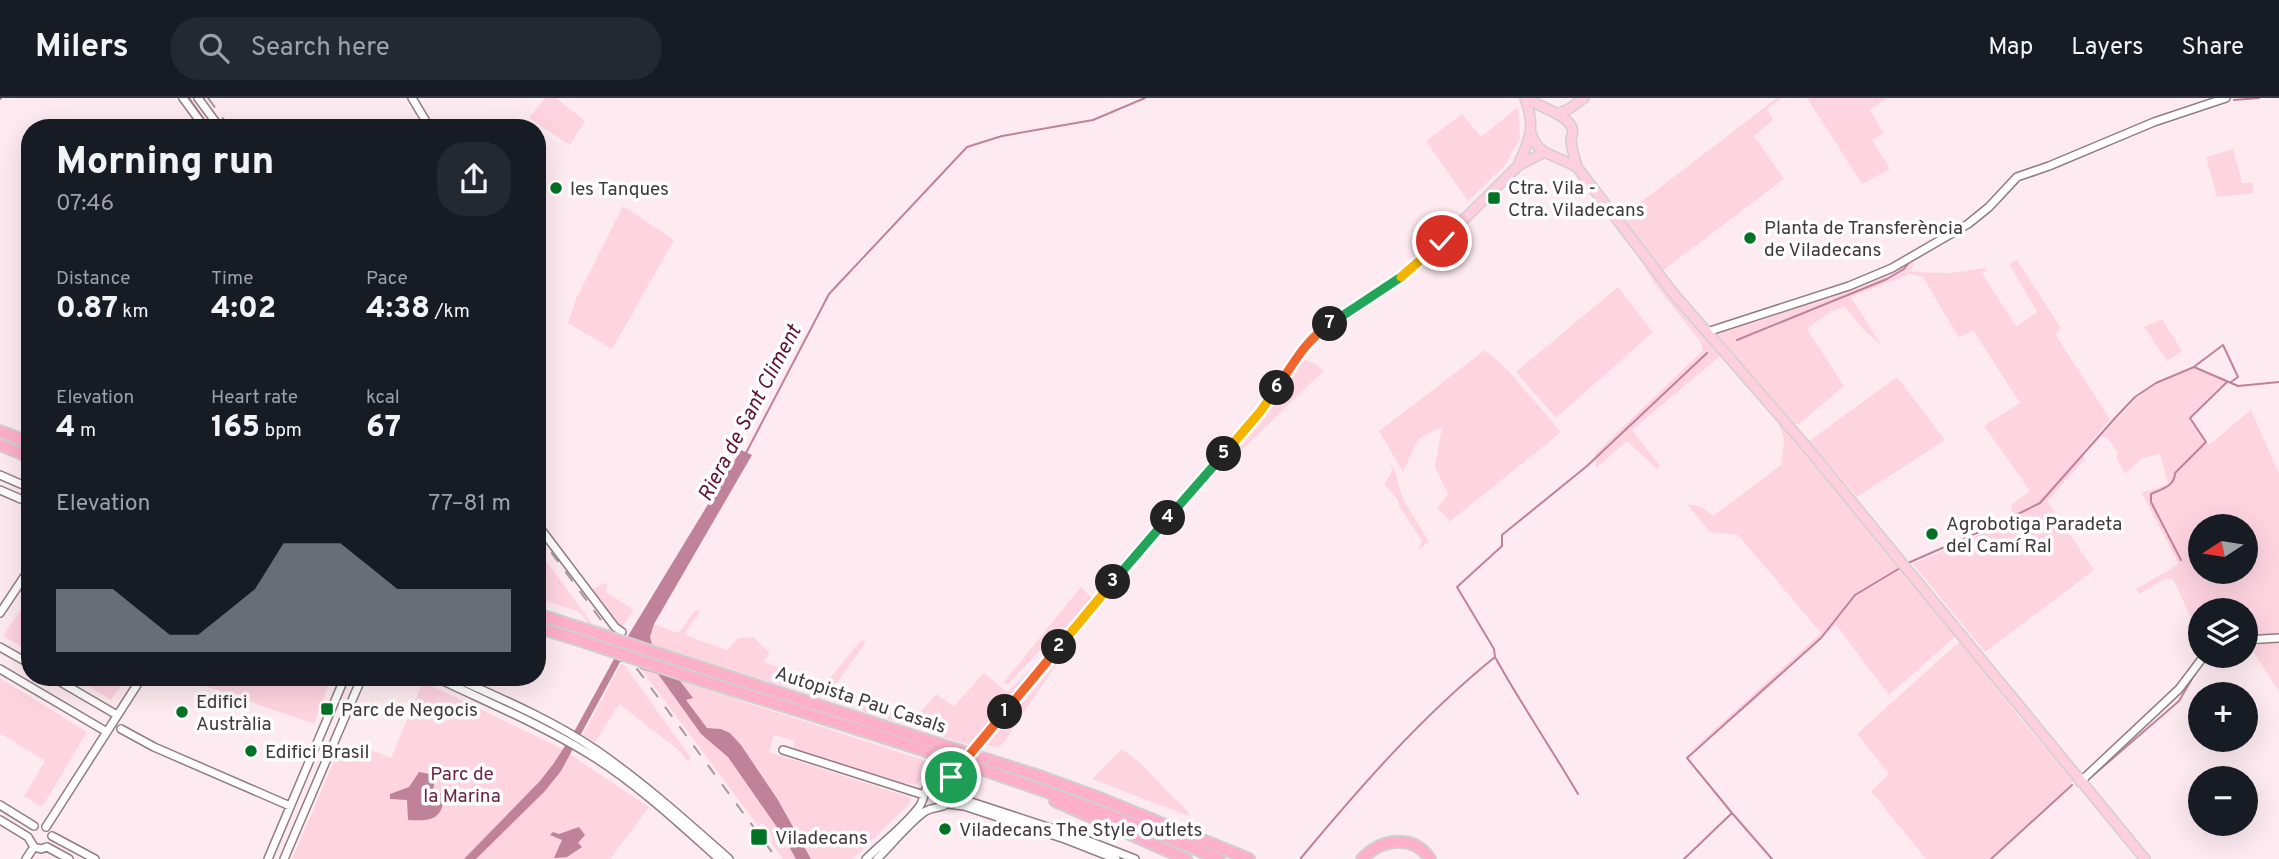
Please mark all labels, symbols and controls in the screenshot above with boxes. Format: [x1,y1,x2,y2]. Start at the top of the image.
search box [171,17,661,80]
text: Milers [35,27,129,69]
icon: search [195,29,233,67]
text: Search here [251,32,390,65]
text: Map [1988,33,2033,63]
text: Layers [2071,33,2143,63]
text: Share [2181,33,2244,63]
text: Morning run [56,139,274,188]
button: share [437,142,511,216]
place label: Ctra. Vila - Ctra. Viladecans [1508,177,1645,223]
place label: les Tanques [570,178,669,202]
marker: les Tanques [548,180,564,196]
text: 07:46 [56,190,114,219]
marker: Ctra. Vila - Ctra. Viladecans [1486,190,1502,206]
pin [1412,211,1472,271]
place label: Planta de Transferència de Viladecans [1764,217,1963,263]
icon: check [1423,222,1461,260]
marker: Planta de Transferència de Viladecans [1742,230,1758,246]
text: Distance [56,267,131,291]
text: Time [211,267,254,291]
text: Pace [366,267,408,291]
text: 0.87 [56,291,118,328]
text: 4:02 [211,291,276,328]
text: 4:38 [366,291,430,328]
text: km [118,300,149,324]
text: /km [430,300,470,324]
pin: 7 [1312,306,1348,342]
text: 7 [1324,311,1335,335]
water label: Riera de Sant Climent [692,319,809,507]
pin: 6 [1260,370,1294,406]
text: 6 [1271,375,1282,399]
text: Elevation [56,386,134,410]
text: Heart rate [211,386,298,410]
text: kcal [366,386,400,410]
text: 4 [56,410,76,447]
text: 165 [211,410,260,447]
text: 67 [366,410,401,447]
text: m [76,419,96,443]
text: bpm [260,419,302,443]
pin: 5 [1206,436,1242,472]
text: 5 [1218,441,1229,465]
text: Elevation [56,490,151,519]
text: 77–81 m [428,490,511,519]
pin: 4 [1150,500,1186,536]
text: 4 [1161,505,1174,529]
place label: Agrobotiga Paradeta del Camí Ral [1946,513,2122,559]
north arrow [2188,514,2258,584]
map controls [2188,514,2258,836]
marker: Agrobotiga Paradeta del Camí Ral [1924,526,1940,542]
pin: 3 [1096,564,1130,600]
text: 3 [1107,569,1118,593]
button: layers [2188,598,2258,668]
pin: 2 [1042,630,1076,664]
text: 2 [1053,634,1064,658]
street label: Autopista Pau Casals [772,662,949,740]
button: + [2188,682,2258,752]
place label: Edifici Austràlia [196,691,271,737]
pin: 1 [988,694,1023,730]
place label: Parc de Negocis [341,699,478,723]
text: 1 [1001,699,1008,723]
marker: Parc de Negocis [319,701,335,717]
marker: Edifici Austràlia [174,704,190,720]
place label: Edifici Brasil [265,741,369,765]
marker: Edifici Brasil [243,743,259,759]
pin [921,747,981,807]
icon: arrive [932,758,970,796]
park label: Parc de la Marina [423,763,501,809]
button: − [2188,766,2258,836]
place label: Viladecans The Style Outlets [959,819,1202,843]
marker: Viladecans The Style Outlets [937,821,953,837]
marker: Viladecans [749,827,769,847]
place label: Viladecans [775,827,868,851]

